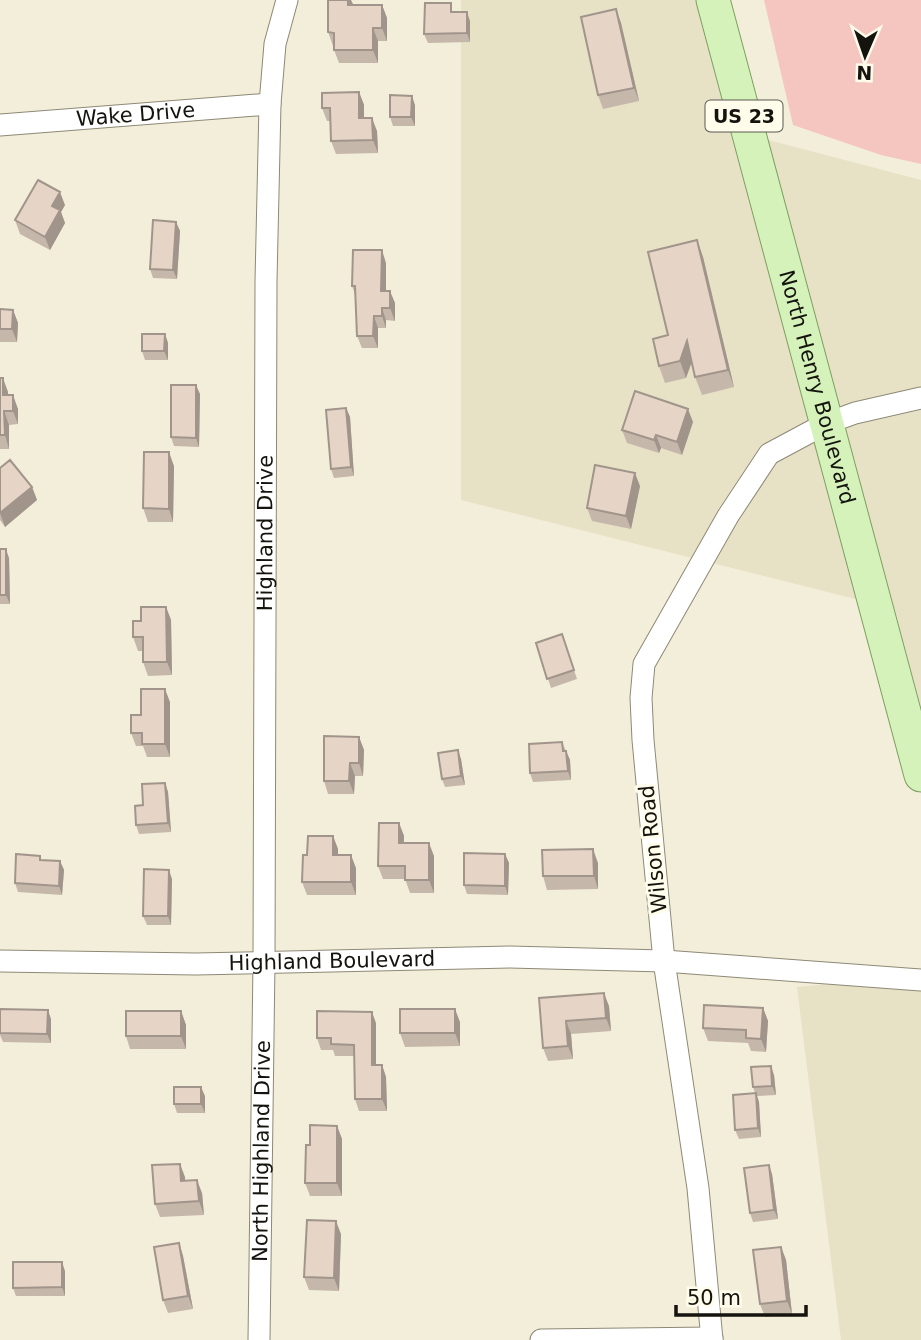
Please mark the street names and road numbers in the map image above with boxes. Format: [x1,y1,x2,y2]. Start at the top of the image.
street label: Wake Drive [75,98,196,131]
road number: US 23 [706,100,782,132]
street label: North Henry Boulevard [774,268,860,507]
street label: Highland Drive [253,455,277,611]
street label: Wilson Road [634,784,672,914]
street label: Highland Boulevard [228,947,436,975]
street label: North Highland Drive [248,1040,275,1262]

